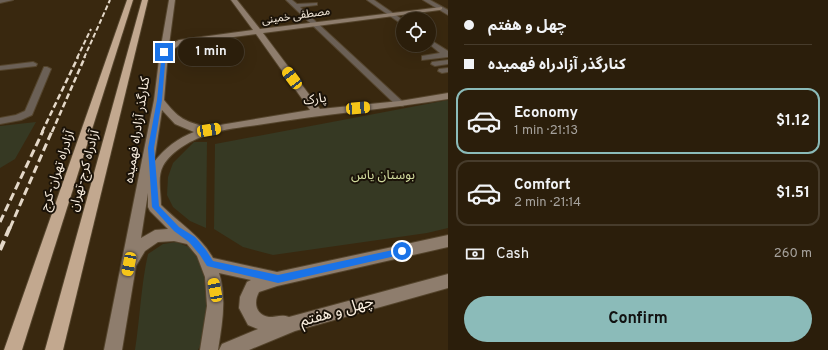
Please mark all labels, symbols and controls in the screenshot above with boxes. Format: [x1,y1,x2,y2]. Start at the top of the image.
street label: مصطفی خمینی [261,4,331,28]
map controls [396,12,436,52]
button: locate [396,12,436,52]
text: چهل و هفتم [488,17,566,36]
callout: 1 min [178,38,244,66]
route end [155,43,173,61]
text: 1 min [195,44,227,60]
text: کنارگذر آزادراه فهمیده [488,56,626,75]
car [280,65,304,91]
street label: کنارگذر آزادراه فهمیده [121,75,154,184]
street label: پارک [302,91,328,109]
car [346,101,370,115]
icon: car [466,103,502,139]
text: Economy [514,104,578,123]
text: $1.12 [776,112,810,131]
car [196,122,222,138]
text: 1 min · 21:13 [514,123,578,139]
street label: آزادراه تهران-کرج [37,127,80,214]
street label: آزادراه کرج-تهران [66,127,105,214]
park label: بوستان یاس [351,168,415,184]
icon: car [466,175,502,211]
text: Comfort [514,176,571,195]
text: $1.51 [776,184,810,203]
text: 2 min · 21:14 [514,195,581,211]
route start [393,242,411,260]
icon: cash [464,243,486,265]
text: Cash [496,245,529,264]
text: 260 m [774,246,812,262]
car [121,251,137,277]
car [207,277,223,303]
street label: چهل و هفتم [298,292,377,333]
button: Confirm [464,296,812,342]

